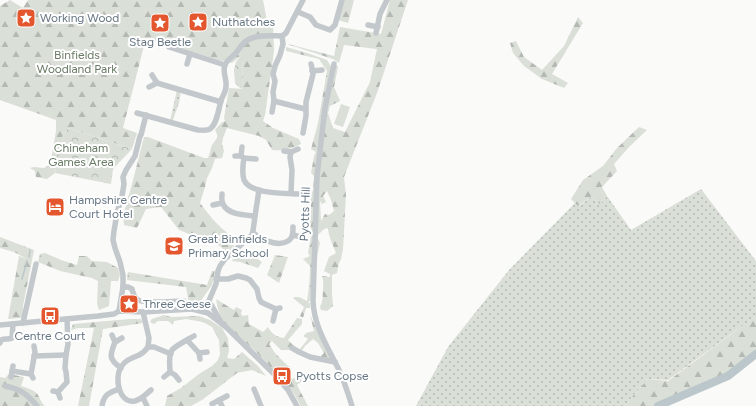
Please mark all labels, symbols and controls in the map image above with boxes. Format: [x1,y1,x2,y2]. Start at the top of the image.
place icon: Working Wood [15,7,37,29]
place label: Working Wood [40,11,119,25]
place icon: Nuthatches [187,11,209,33]
place icon: Stag Beetle [149,12,171,34]
place label: Nuthatches [212,15,276,29]
place label: Stag Beetle [129,35,192,49]
park label: Binfields Woodland Park [37,48,117,76]
park label: Chineham Games Area [48,141,114,169]
street label: Pyotts Hill [297,186,313,242]
place label: Hampshire Centre Court Hotel [69,193,168,221]
hotel icon: Hampshire Centre Court Hotel [44,196,66,218]
place label: Great Binfields Primary School [188,232,269,260]
school or university icon: Great Binfields Primary School [163,235,185,257]
place icon: Three Geese [118,293,140,315]
place label: Three Geese [143,297,211,311]
bus stop icon: Centre Court [39,305,61,327]
place label: Centre Court [15,329,86,343]
bus stop icon: Pyotts Copse [271,365,293,387]
place label: Pyotts Copse [296,369,369,383]

